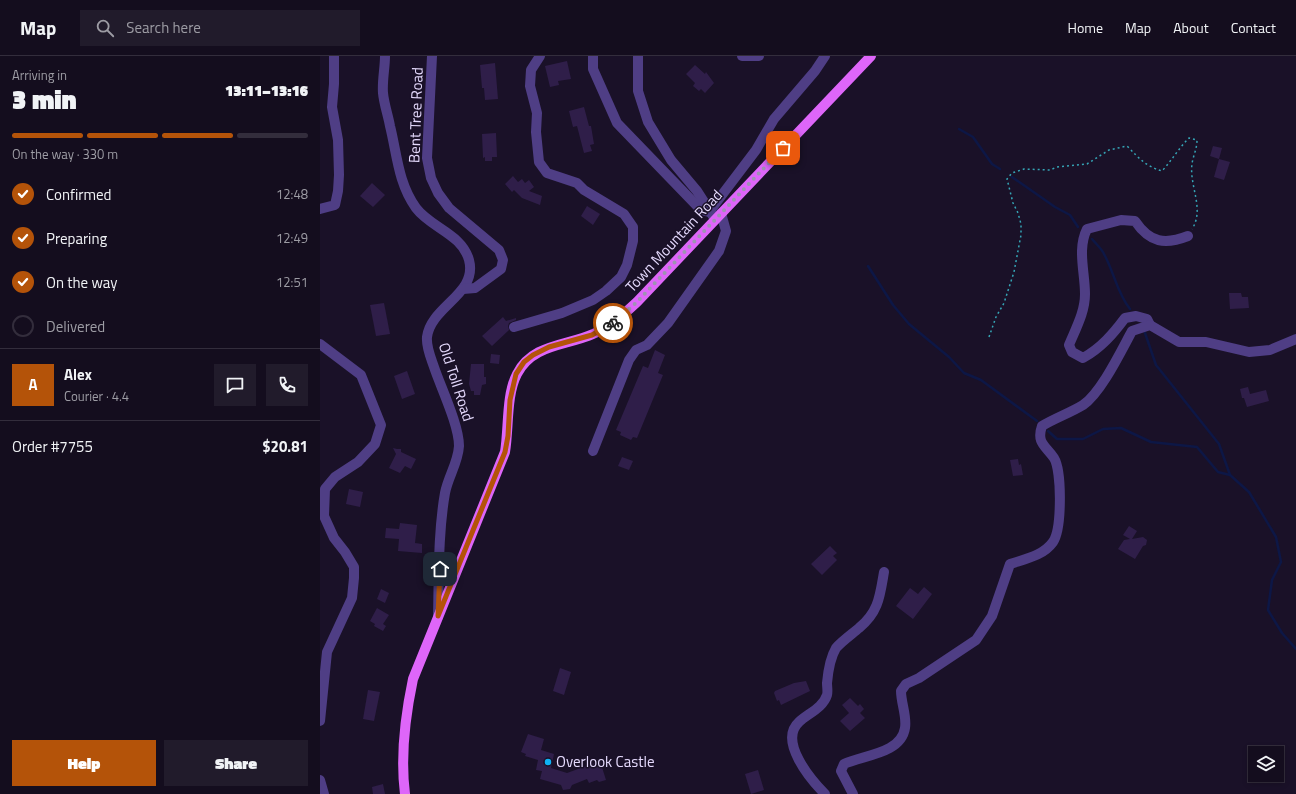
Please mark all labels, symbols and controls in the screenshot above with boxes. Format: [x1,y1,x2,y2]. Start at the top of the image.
search box [80,10,360,46]
text: Map [20,13,56,42]
text: Search here [126,16,201,39]
icon: search [94,17,116,39]
text: Home [1068,17,1103,38]
text: Map [1125,17,1151,38]
text: About [1173,17,1209,38]
text: Contact [1231,17,1276,38]
text: Arriving in [12,65,67,85]
street label: Bent Tree Road [402,67,429,163]
text: 13:11–13:16 [225,79,308,102]
text: 3 min [12,80,77,119]
pin [766,131,800,165]
icon: bag [772,137,794,159]
text: On the way · 330 m [12,144,118,164]
icon: check [12,183,34,205]
text: Confirmed [46,183,111,206]
text: 12:48 [276,184,308,204]
street label: Town Mountain Road [620,184,728,297]
icon: check [12,227,34,249]
text: Preparing [46,227,107,250]
text: 12:49 [276,228,308,248]
icon: check [12,271,34,293]
text: On the way [46,271,118,294]
text: 12:51 [276,272,308,292]
courier [593,303,633,343]
icon: bike [602,312,624,334]
text: Delivered [46,315,105,338]
street label: Old Toll Road [433,339,480,424]
text: Alex [64,363,92,386]
button: chat [214,364,256,406]
button: phone [266,364,308,406]
text: A [28,373,38,396]
text: Courier · 4.4 [64,386,129,406]
text: Order #7755 [12,435,93,458]
text: $20.81 [262,435,308,458]
pin [423,552,457,586]
icon: home [429,558,451,580]
button: Help [12,740,156,786]
button: Share [164,740,308,786]
map controls [1248,746,1284,782]
button: layers [1248,746,1284,782]
place label: Overlook Castle [556,750,655,773]
marker: Overlook Castle [543,757,553,767]

